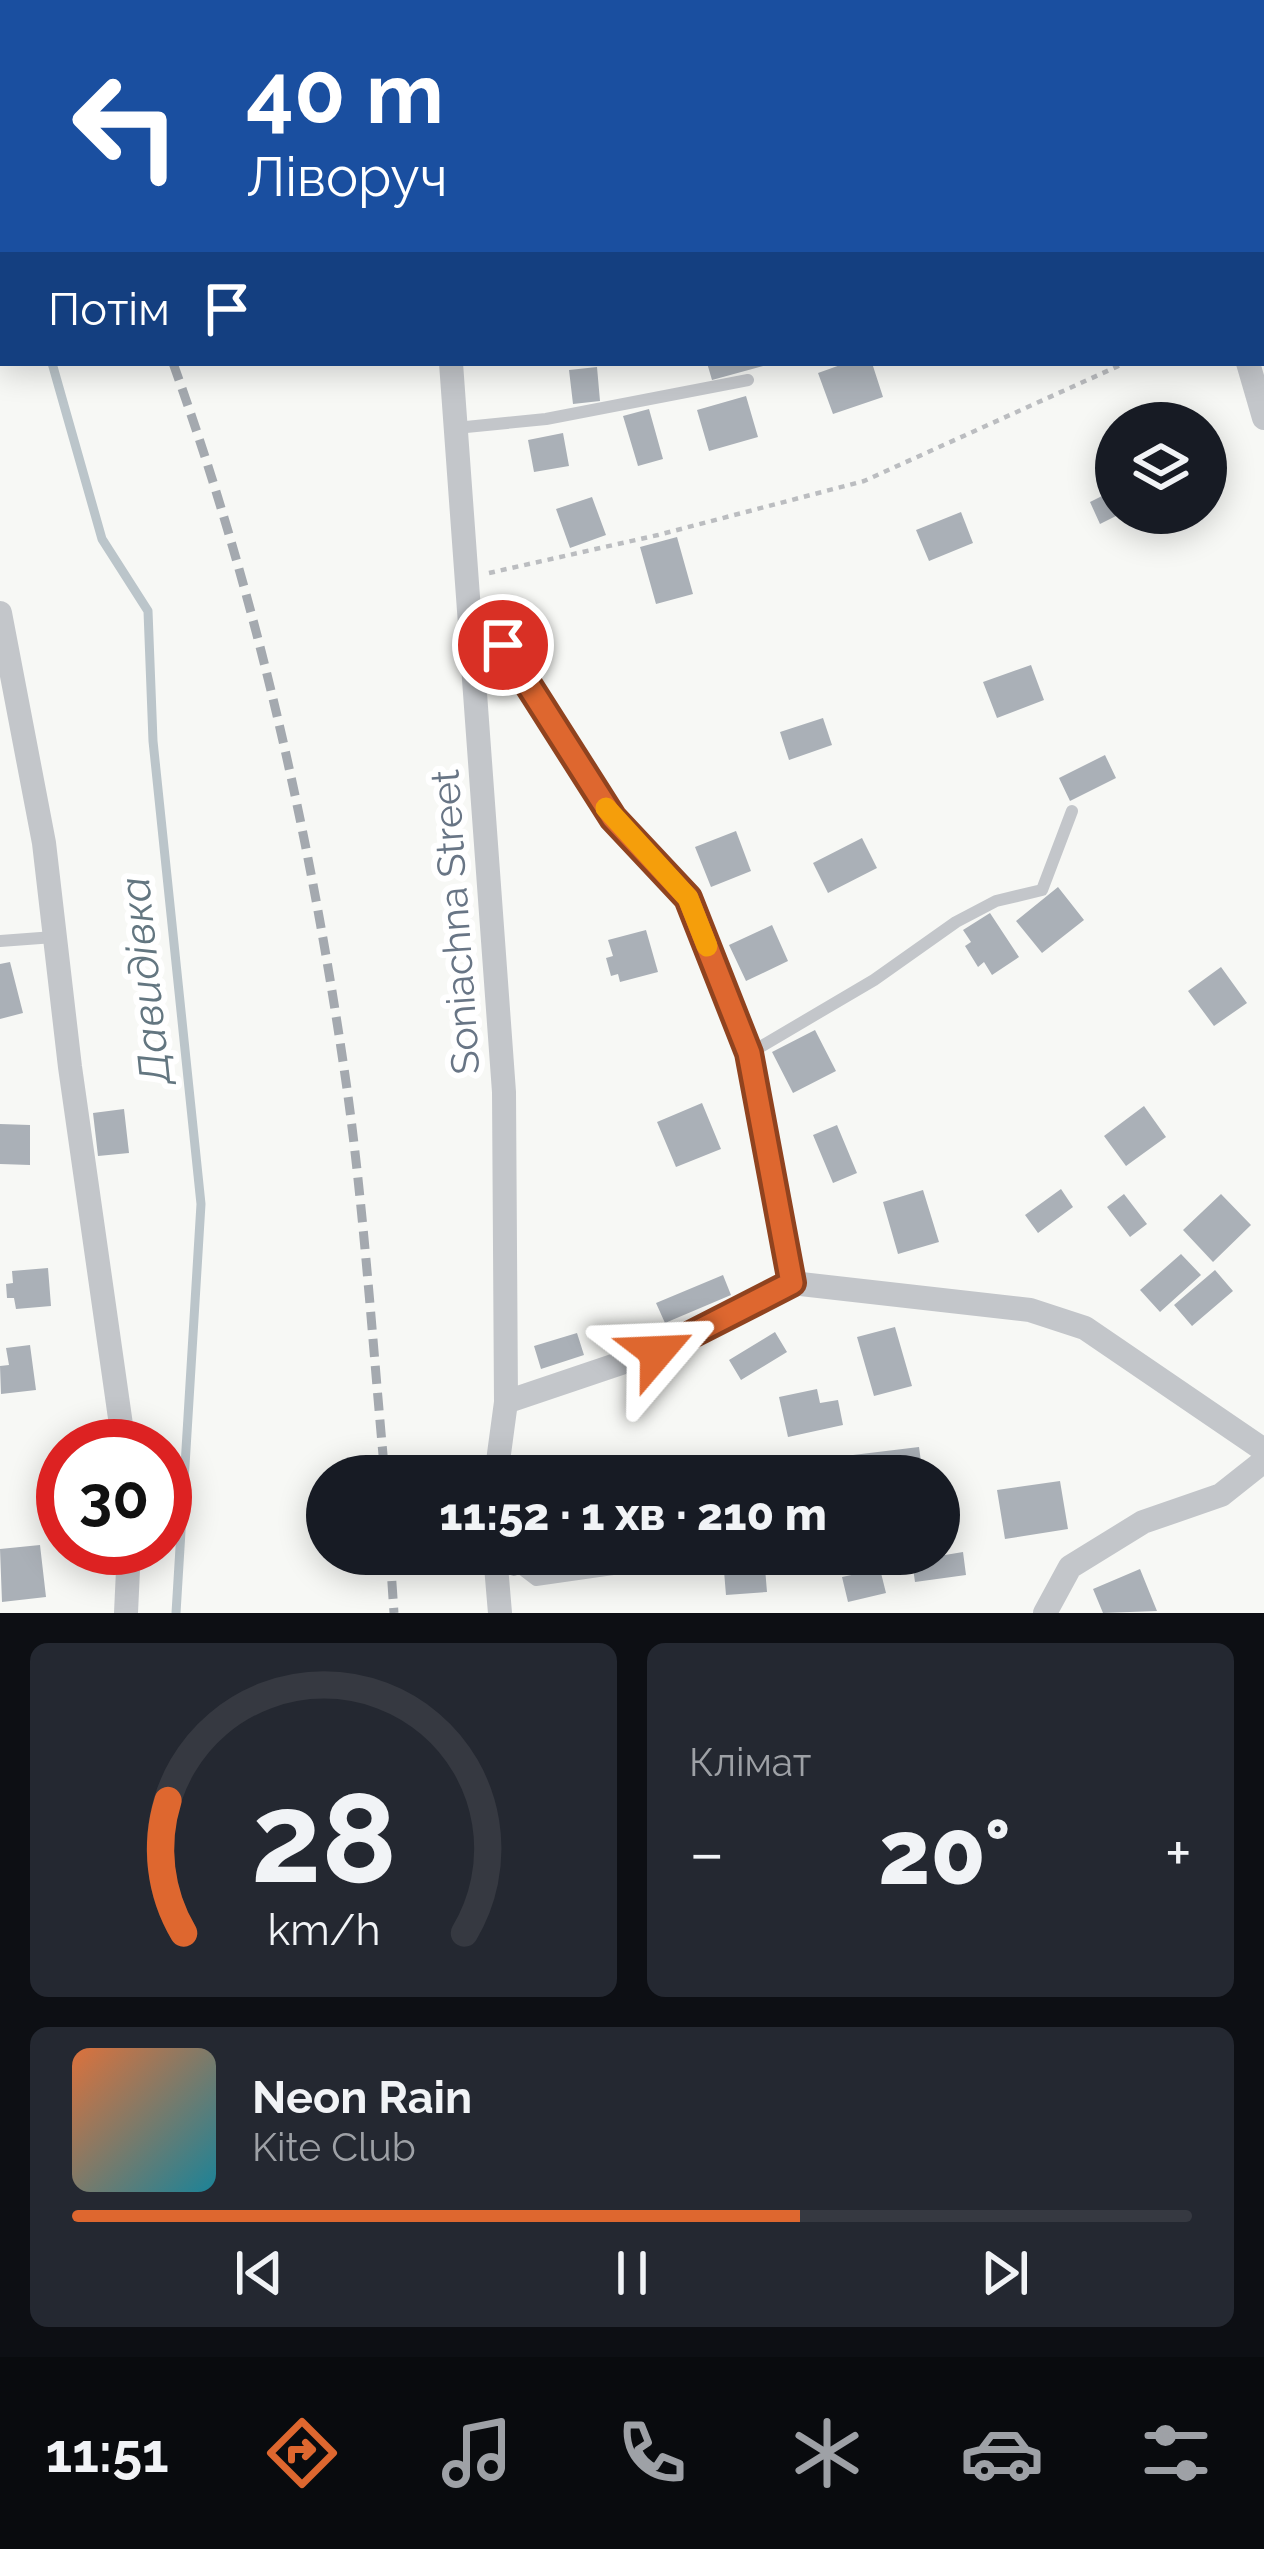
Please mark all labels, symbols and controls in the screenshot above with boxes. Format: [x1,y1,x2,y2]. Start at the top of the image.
text: 40 m [246,44,444,143]
icon: left [48,48,204,204]
text: Ліворуч [246,145,448,209]
icon: arrive [194,276,260,342]
text: Потім [48,283,170,336]
map controls [1095,402,1227,534]
button: layers [1095,402,1227,534]
pin [452,594,554,696]
icon: arrive [470,612,536,678]
street label: Soniachna Street [421,768,489,1076]
water label: Давидівка [110,875,180,1089]
position arrow [594,1289,720,1415]
speed limit sign: 30 [36,1419,192,1575]
text: 11:52 · 1 хв · 210 m [439,1488,827,1541]
text: Клімат [689,1739,811,1785]
text: 28 [251,1765,396,1911]
text: 20° [878,1799,1011,1905]
text: − [689,1814,725,1891]
text: + [1165,1814,1192,1891]
text: km/h [267,1905,380,1955]
text: Neon Rain [252,2071,472,2124]
text: Kite Club [252,2124,416,2170]
icon: previous [226,2240,292,2306]
icon: pause [599,2240,665,2306]
icon: next [972,2240,1038,2306]
icon: directions [260,2411,344,2495]
icon: music [435,2411,519,2495]
icon: phone [610,2411,694,2495]
icon: climate [785,2411,869,2495]
icon: car [960,2411,1044,2495]
icon: filters [1134,2411,1218,2495]
text: 11:51 [45,2421,169,2485]

